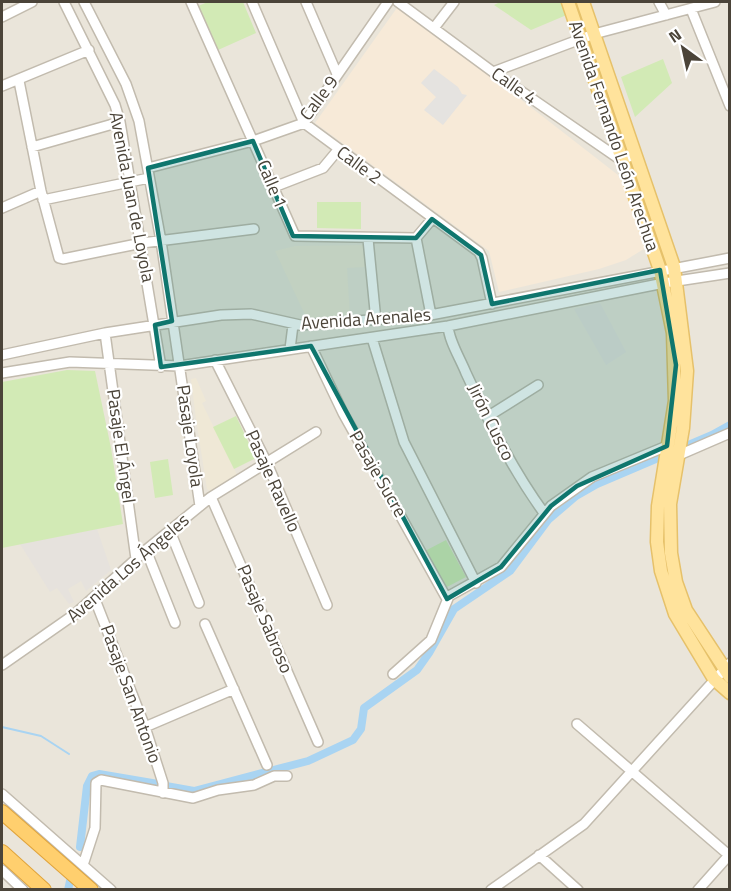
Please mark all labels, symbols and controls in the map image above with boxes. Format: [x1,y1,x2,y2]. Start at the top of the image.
street label: Avenida Fernando León Arechua [562,17,667,255]
north arrow [653,18,713,78]
text: N [664,22,686,49]
street label: Calle 4 [486,60,543,111]
street label: Calle 9 [293,70,345,126]
street label: Avenida Juan de Loyola [103,109,162,284]
street label: Calle 2 [331,139,388,190]
street label: Calle 1 [250,155,295,212]
street label: Avenida Arenales [300,300,432,337]
street label: Jirón Cusco [461,379,522,465]
street label: Pasaje Loyola [170,383,211,489]
street label: Pasaje El Ángel [100,387,143,505]
street label: Pasaje Ravello [239,425,308,536]
street label: Pasaje Sucre [343,425,414,522]
street label: Avenida Los Ángeles [60,507,195,629]
street label: Pasaje Sabroso [230,560,300,677]
street label: Pasaje San Antonio [94,621,169,767]

